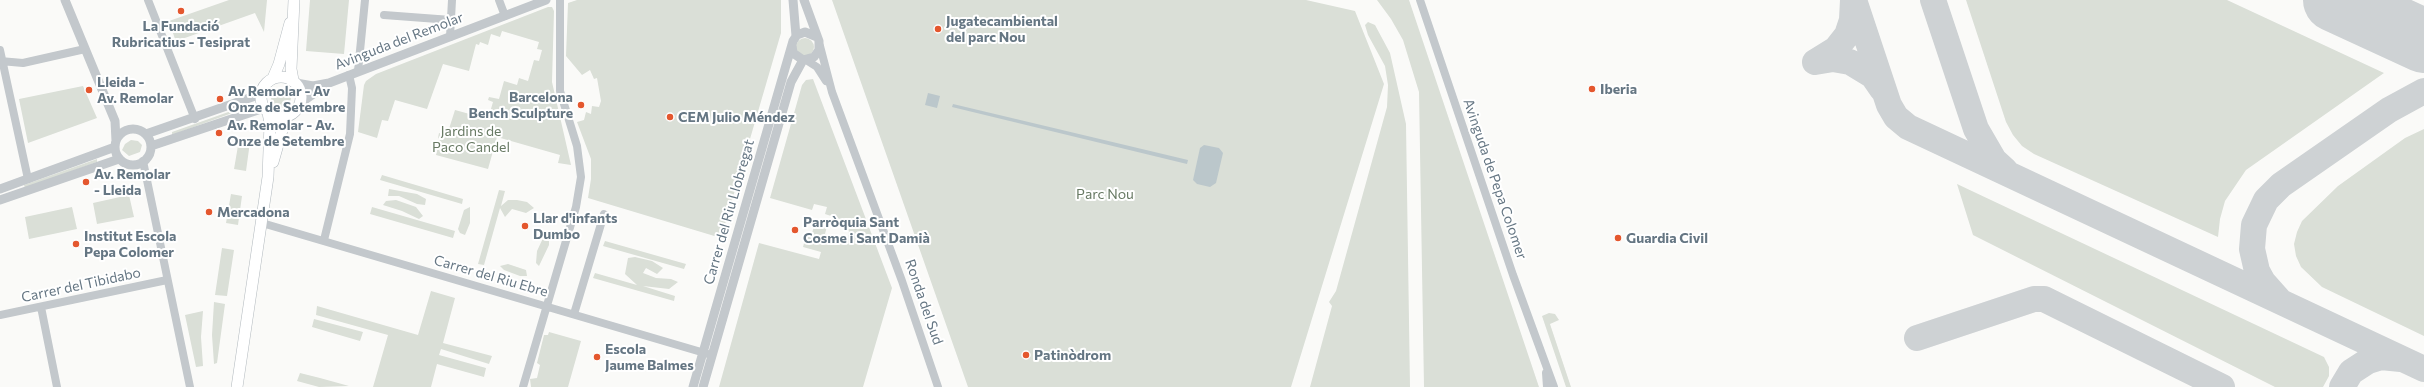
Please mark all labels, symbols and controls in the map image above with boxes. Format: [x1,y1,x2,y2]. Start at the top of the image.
marker: La Fundació Rubricatius - Tesiprat [176,6,186,16]
street label: Avinguda del Remolar [332,9,466,73]
place label: Jugatecambiental del parc Nou [946,13,1058,46]
place label: La Fundació Rubricatius - Tesiprat [112,18,250,50]
marker: Jugatecambiental del parc Nou [933,24,943,34]
place label: Lleida - Av. Remolar [97,74,174,106]
place label: Iberia [1600,81,1637,97]
place label: Av Remolar - Av Onze de Setembre [228,83,345,116]
marker: Iberia [1587,84,1597,94]
marker: Lleida - Av. Remolar [84,85,94,95]
place label: Barcelona Bench Sculpture [469,89,573,122]
marker: Av Remolar - Av Onze de Setembre [215,94,225,104]
street label: Avinguda de Pepa Colomer [1460,96,1530,262]
marker: Barcelona Bench Sculpture [576,100,586,110]
place label: CEM Julio Méndez [678,109,795,125]
marker: CEM Julio Méndez [665,112,675,122]
place label: Av. Remolar - Av. Onze de Setembre [227,117,344,150]
park label: Jardins de Paco Candel [432,123,510,156]
marker: Av. Remolar - Av. Onze de Setembre [214,128,224,138]
street label: Carrer del Riu Llobregat [700,137,758,287]
place label: Av. Remolar - Lleida [94,166,171,198]
marker: Av. Remolar - Lleida [81,177,91,187]
park label: Parc Nou [1076,186,1134,202]
place label: Mercadona [217,204,290,220]
marker: Mercadona [204,207,214,217]
place label: Llar d'infants Dumbo [533,210,618,242]
place label: Parròquia Sant Cosme i Sant Damià [803,214,930,246]
marker: Llar d'infants Dumbo [520,221,530,231]
marker: Parròquia Sant Cosme i Sant Damià [790,225,800,235]
place label: Institut Escola Pepa Colomer [84,228,176,260]
place label: Guardia Civil [1626,230,1708,246]
marker: Guardia Civil [1613,233,1623,243]
marker: Institut Escola Pepa Colomer [71,239,81,249]
street label: Carrer del Riu Ebre [432,252,550,300]
street label: Ronda del Sud [902,257,946,347]
street label: Carrer del Tibidabo [20,264,142,306]
place label: Escola Jaume Balmes [605,341,694,374]
place label: Patinòdrom [1034,347,1111,363]
marker: Patinòdrom [1021,350,1031,360]
marker: Escola Jaume Balmes [592,352,602,362]

